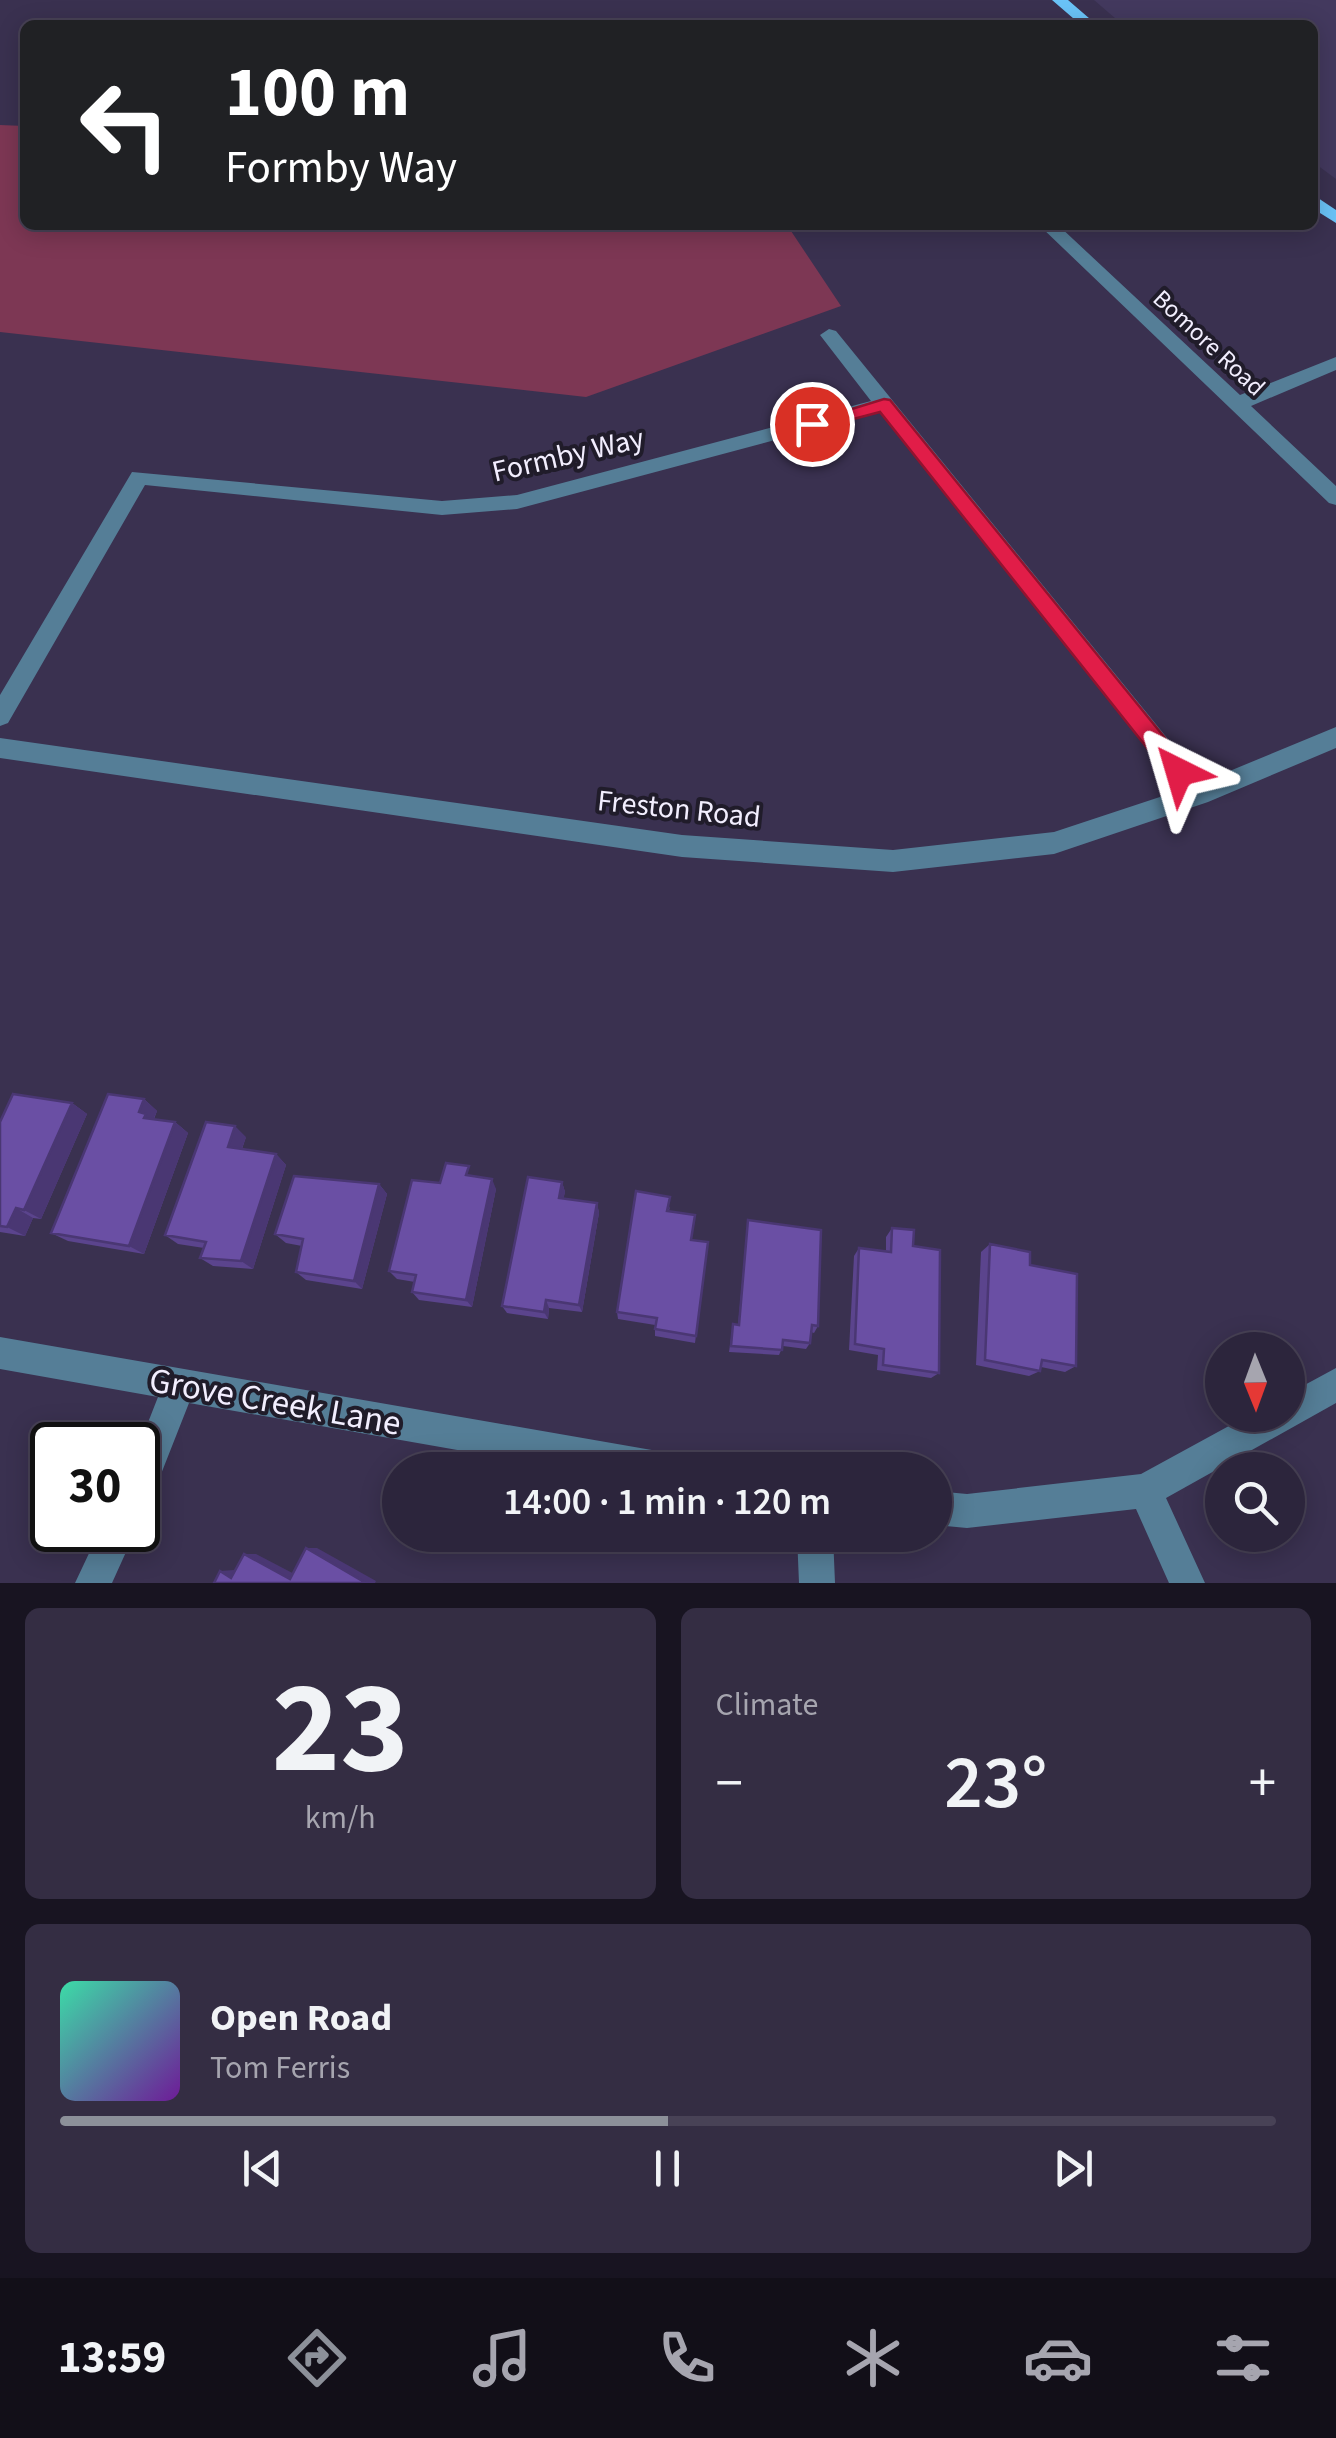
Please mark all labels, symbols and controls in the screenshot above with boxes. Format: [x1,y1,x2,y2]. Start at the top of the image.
text: 100 m [225,43,410,143]
icon: left [60,60,190,190]
text: Formby Way [225,136,457,200]
street label: Bomore Road [1145,281,1273,405]
pin [770,382,855,467]
icon: arrive [785,397,840,452]
street label: Formby Way [488,417,648,493]
position arrow [1127,720,1231,824]
street label: Freston Road [595,779,763,839]
north arrow [1205,1332,1305,1432]
map controls [1205,1332,1305,1552]
street label: Grove Creek Lane [145,1355,405,1449]
speed limit sign: 30 [30,1422,160,1552]
button: search [1205,1452,1305,1552]
text: 14:00 · 1 min · 120 m [503,1475,831,1529]
text: 23 [272,1637,409,1822]
text: Climate [716,1682,818,1728]
text: 23° [944,1730,1047,1837]
text: − [716,1745,743,1823]
text: + [1249,1745,1276,1823]
text: km/h [305,1795,376,1841]
text: Open Road [210,1991,392,2045]
text: Tom Ferris [210,2045,350,2091]
icon: previous [235,2141,290,2196]
icon: pause [640,2141,695,2196]
icon: next [1046,2141,1101,2196]
icon: directions [282,2323,352,2393]
icon: music [467,2323,537,2393]
icon: phone [652,2323,722,2393]
icon: climate [838,2323,908,2393]
icon: car [1023,2323,1093,2393]
icon: filters [1208,2323,1278,2393]
text: 13:59 [58,2326,166,2390]

